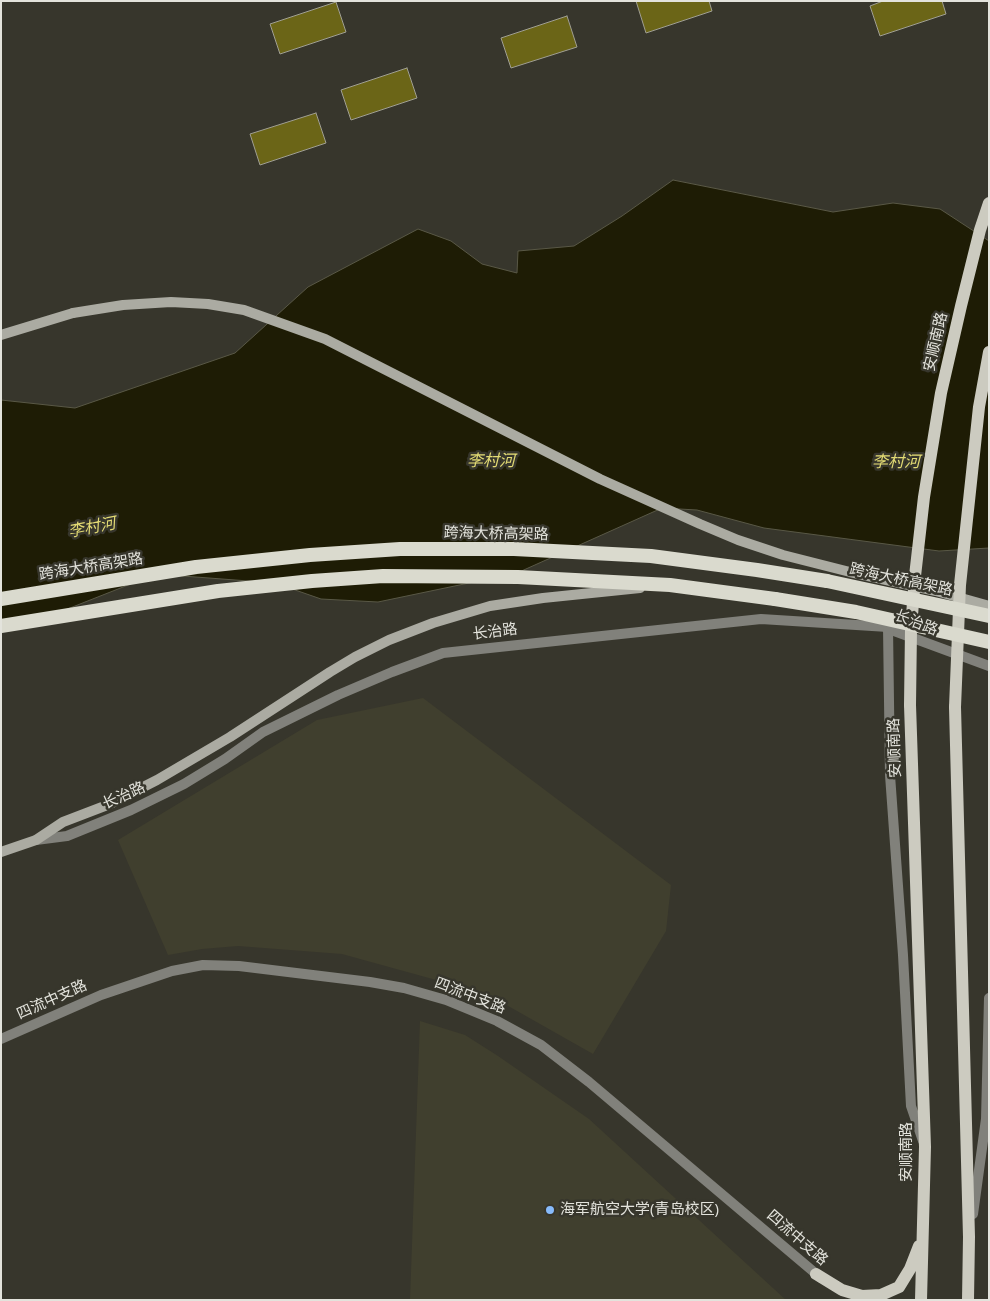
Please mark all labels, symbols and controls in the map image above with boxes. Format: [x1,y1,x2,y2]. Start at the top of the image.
street label: 安顺南路 [920,311,952,373]
water label: 李村河 [467,451,515,471]
water label: 李村河 [872,452,920,472]
water label: 李村河 [67,514,117,542]
street label: 跨海大桥高架路 [443,524,549,544]
street label: 跨海大桥高架路 [38,550,144,584]
street label: 跨海大桥高架路 [848,560,954,600]
street label: 长治路 [892,607,940,639]
street label: 长治路 [472,620,518,644]
street label: 安顺南路 [885,718,905,778]
street label: 长治路 [100,779,148,813]
street label: 四流中支路 [432,974,508,1018]
street label: 四流中支路 [14,977,90,1023]
street label: 安顺南路 [898,1122,916,1182]
place label: 海军航空大学(青岛校区) [560,1201,719,1219]
marker: 海军航空大学(青岛校区) [544,1204,556,1216]
street label: 四流中支路 [763,1207,831,1269]

